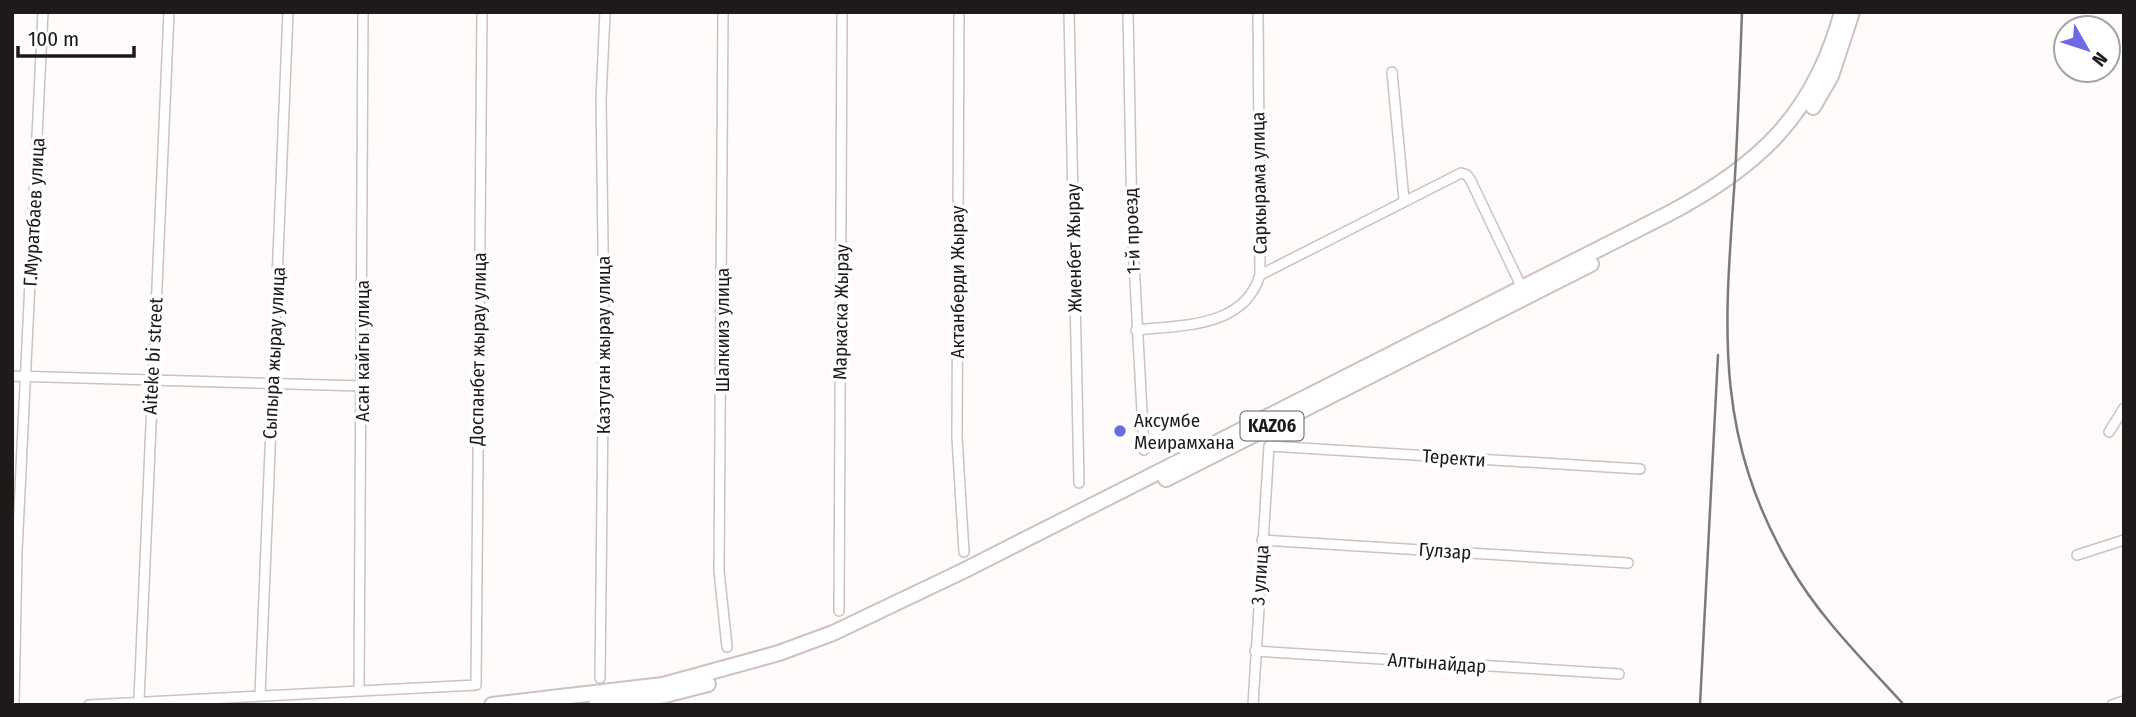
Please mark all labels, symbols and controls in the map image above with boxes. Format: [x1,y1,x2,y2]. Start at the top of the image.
scale bar [18,14,133,58]
north arrow [2052,14,2122,84]
text: 100 m [28,26,79,52]
text: N [2087,48,2112,71]
street label: Саркырама улица [1246,112,1272,254]
street label: Г.Муратбаев улица [19,137,49,287]
street label: Жиенбет Жырау [1061,183,1087,313]
street label: 1-й проезд [1119,188,1145,274]
street label: Актанберди Жырау [946,205,969,358]
street label: Маркаска Жырау [828,244,854,380]
street label: Доспанбет жырау улица [465,252,491,447]
street label: Казтуган жырау улица [592,256,615,434]
street label: Сыпыра жырау улица [258,266,290,440]
street label: Шалкииз улица [711,268,734,392]
street label: Асан кайгы улица [351,280,374,422]
street label: Aiteke bi street [138,296,168,415]
place label: Аксумбе Меирамхана [1134,409,1235,454]
road number: KАZ06 [1240,412,1304,440]
marker: Аксумбе Меирамхана [1112,423,1128,439]
street label: Теректи [1422,444,1486,472]
street label: Гулзар [1418,538,1472,564]
street label: 3 улица [1246,544,1274,606]
street label: Алтынайдар [1387,648,1487,678]

